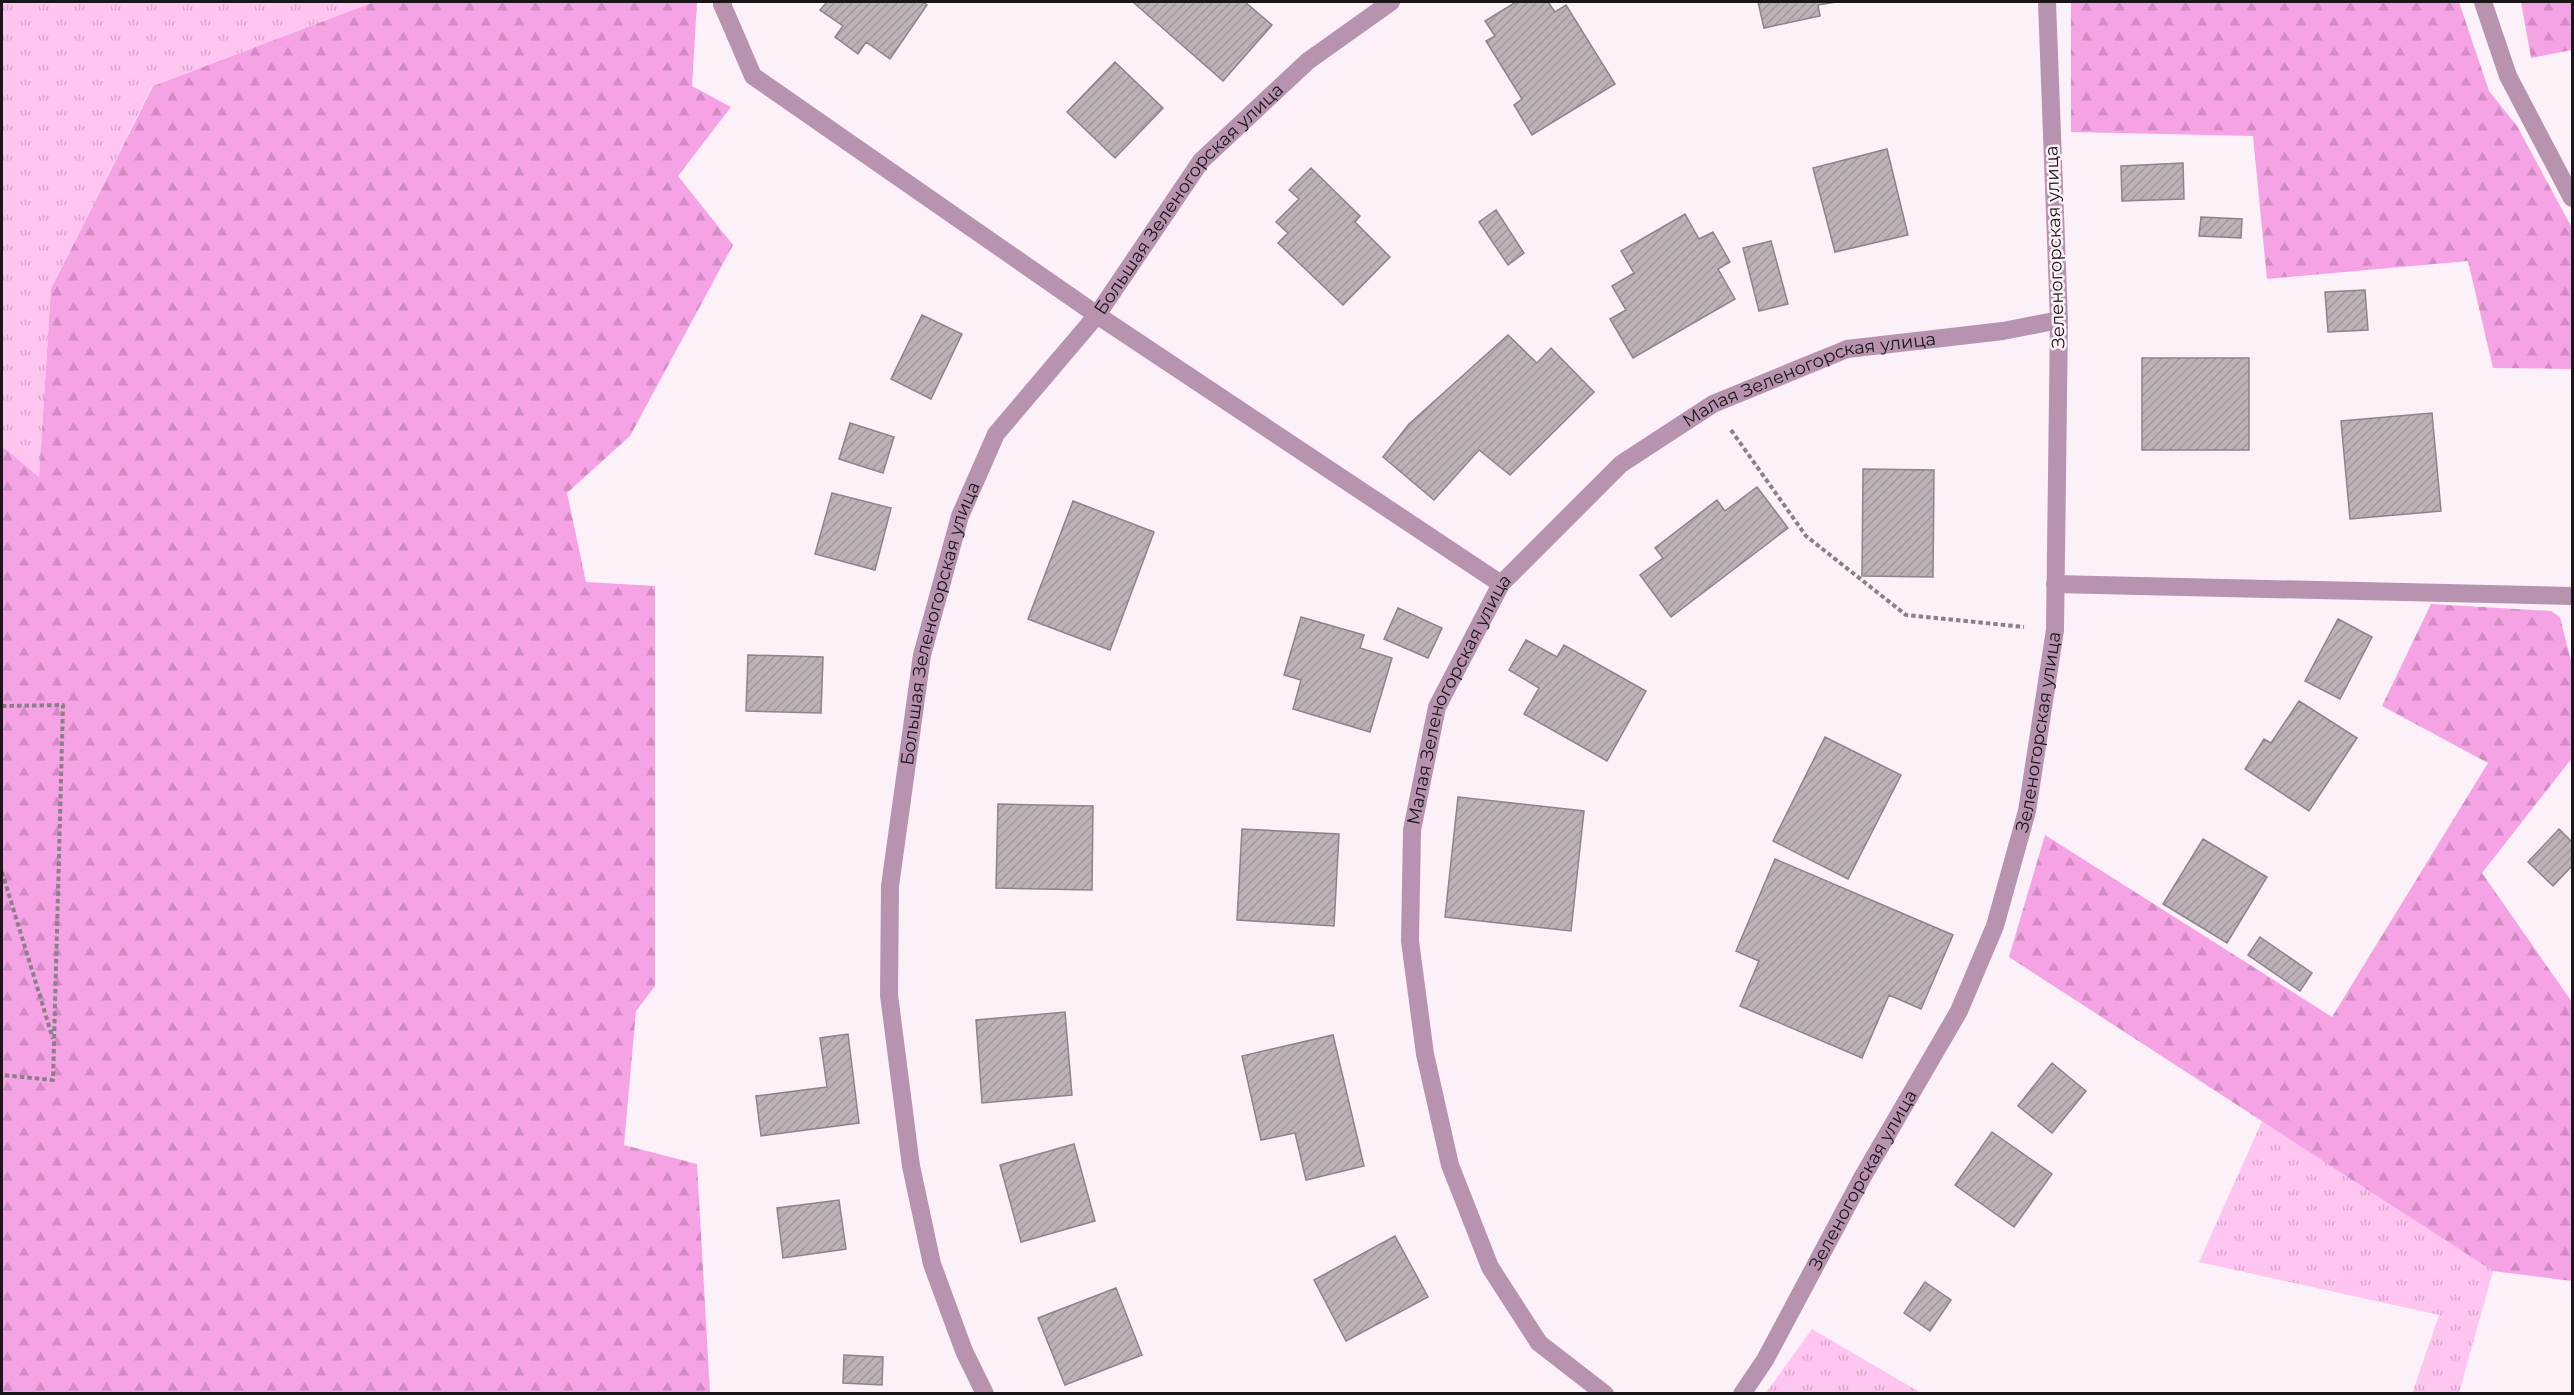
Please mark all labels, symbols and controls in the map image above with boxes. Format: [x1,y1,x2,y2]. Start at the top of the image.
street label: Большая Зеленогорская улица [1090,79,1288,319]
street label: Зеленогорская улица [2040,145,2070,349]
street label: Малая Зеленогорская улица [1678,328,1937,432]
street label: Большая Зеленогорская улица [896,478,985,767]
street label: Малая Зеленогорская улица [1402,569,1516,827]
street label: Зеленогорская улица [2011,630,2066,835]
street label: Зеленогорская улица [1804,1086,1922,1274]

